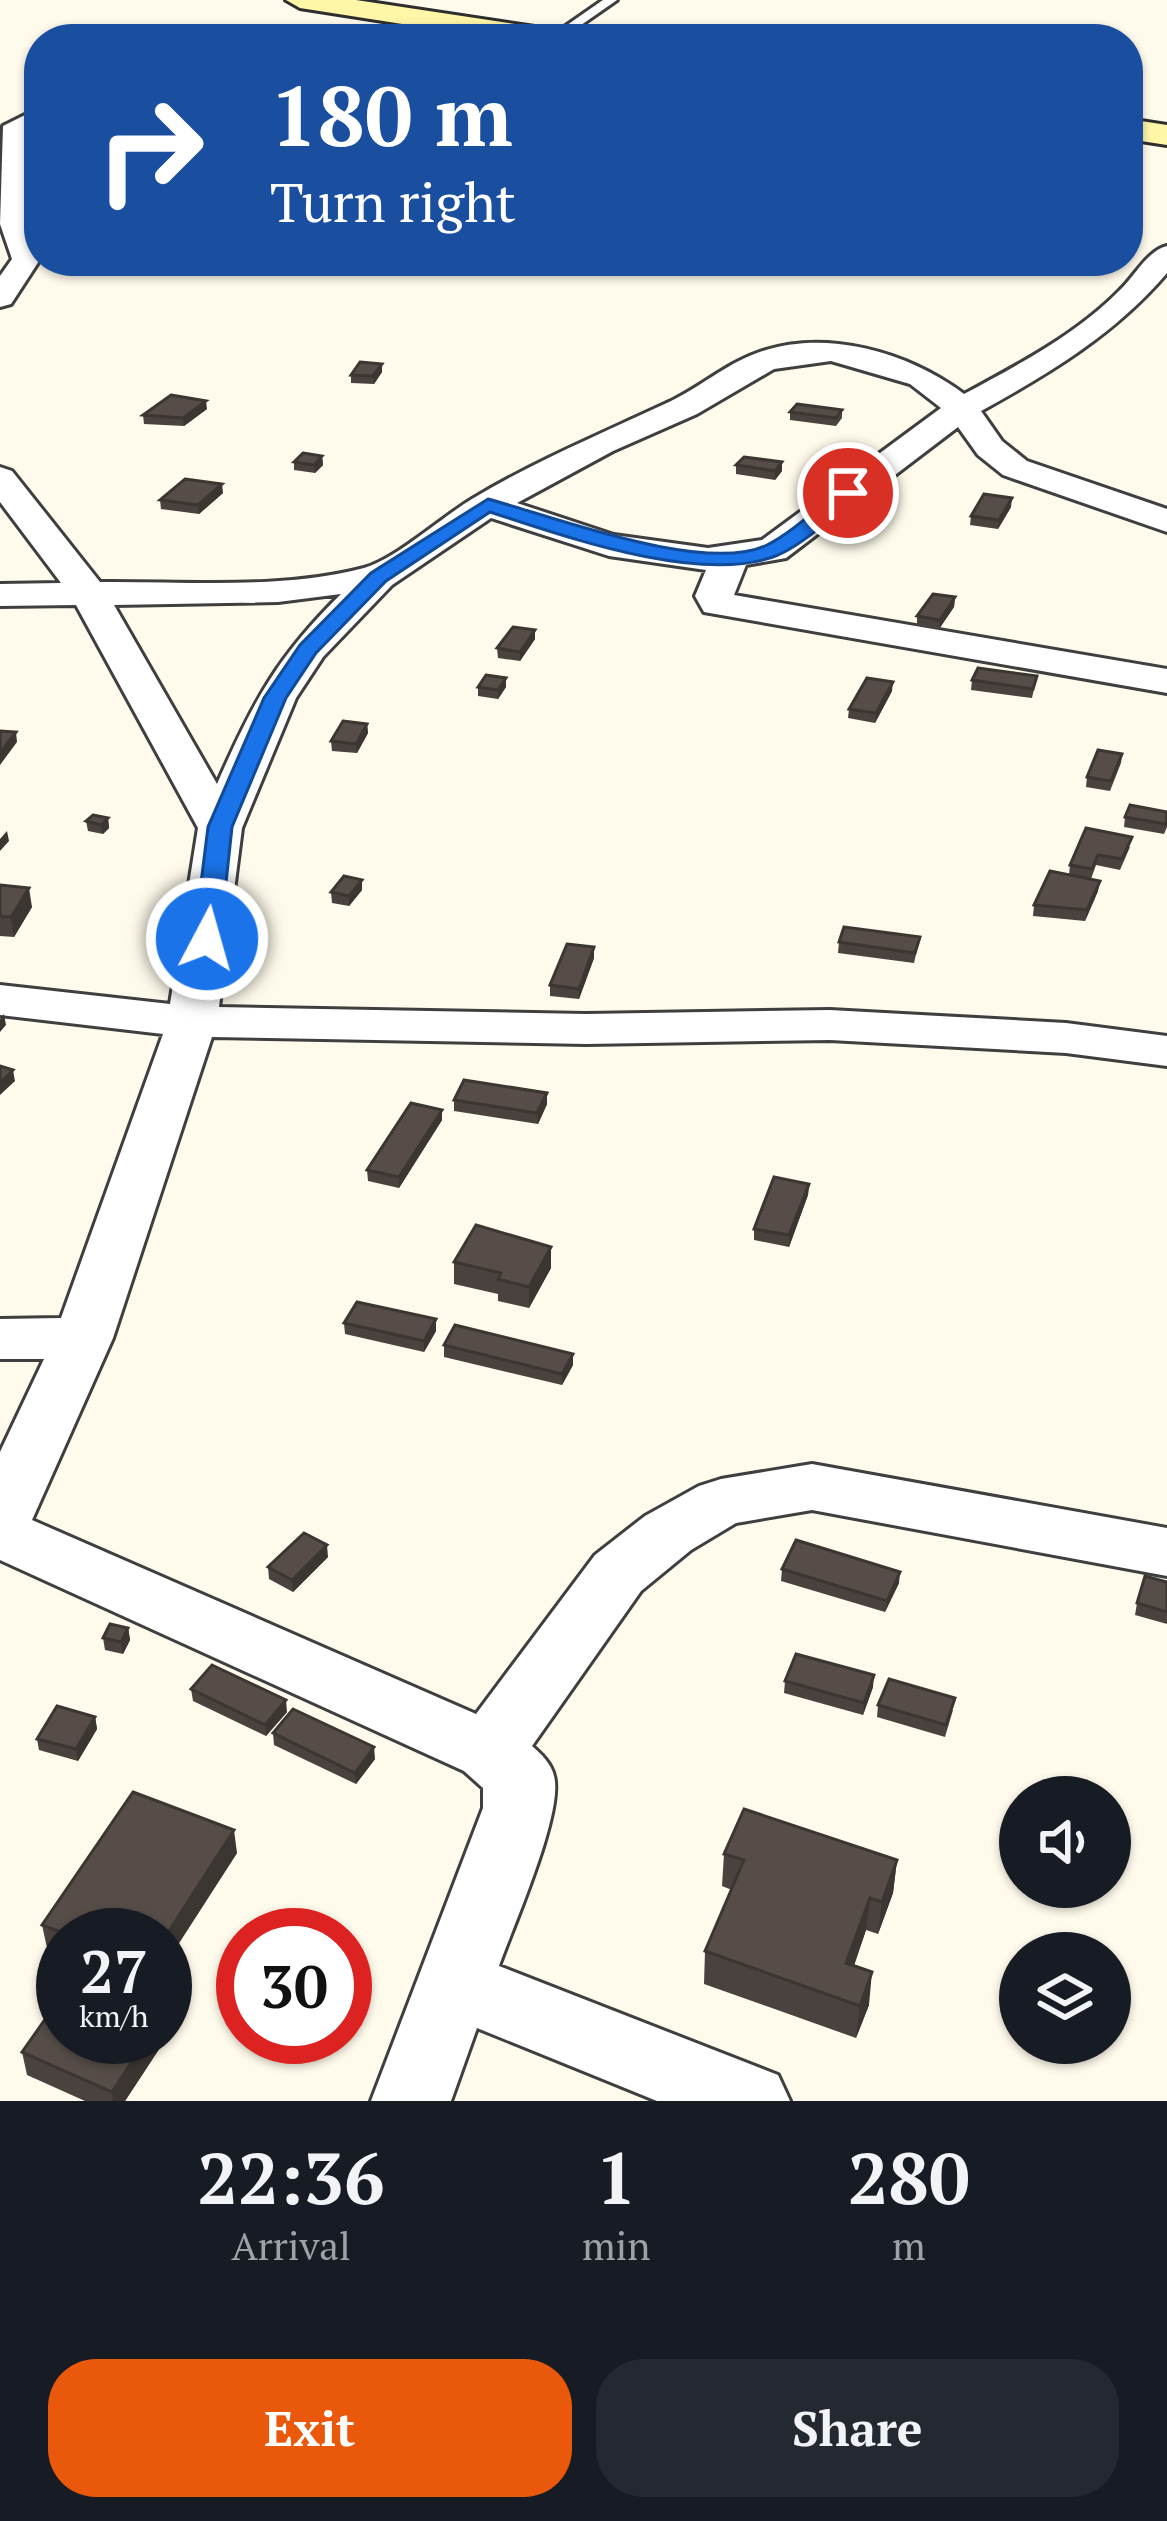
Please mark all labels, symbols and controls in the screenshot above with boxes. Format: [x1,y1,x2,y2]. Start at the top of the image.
text: 180 m [270,59,513,170]
icon: right [72,72,228,228]
text: Turn right [270,166,516,237]
pin [797,442,899,544]
icon: arrive [815,460,881,526]
position arrow [144,876,270,1002]
map controls [999,1776,1131,2064]
button: sound [999,1776,1131,1908]
speed limit sign: 30 [216,1908,372,2064]
text: 27 [80,1931,148,2010]
button: layers [999,1932,1131,2064]
text: km/h [79,1996,149,2036]
text: 22:36 [197,2129,385,2225]
text: 1 [596,2129,637,2225]
text: 280 [848,2129,970,2225]
text: Arrival [231,2219,351,2271]
text: min [582,2219,650,2271]
text: m [892,2219,926,2271]
button: Exit [48,2359,572,2497]
button: Share [596,2359,1119,2497]

